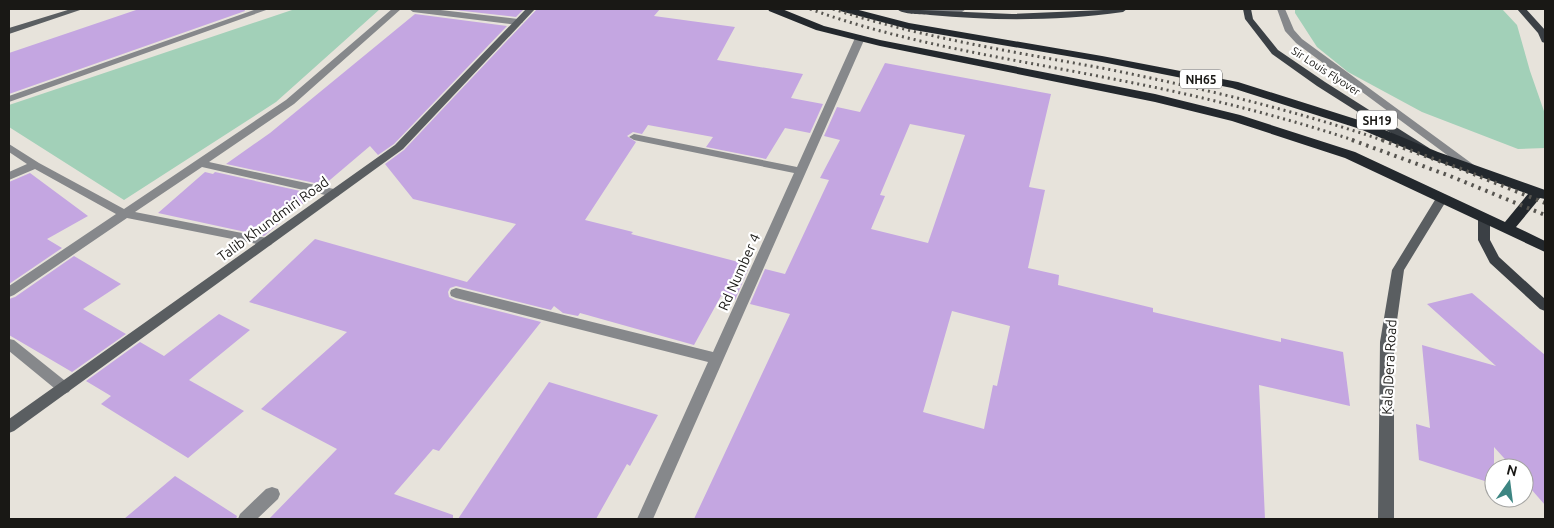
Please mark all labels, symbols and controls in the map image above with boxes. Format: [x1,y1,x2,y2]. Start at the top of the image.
street label: Sir Louis Flyover [1289,44,1363,98]
road number: NH65 [1180,70,1222,88]
road number: SH19 [1357,110,1397,130]
street label: Talib Khundmiri Road [214,173,332,265]
street label: Rd Number 4 [715,231,763,313]
street label: Kala Dera Road [1379,319,1399,415]
north arrow [1484,458,1534,508]
text: N [1505,461,1519,479]

